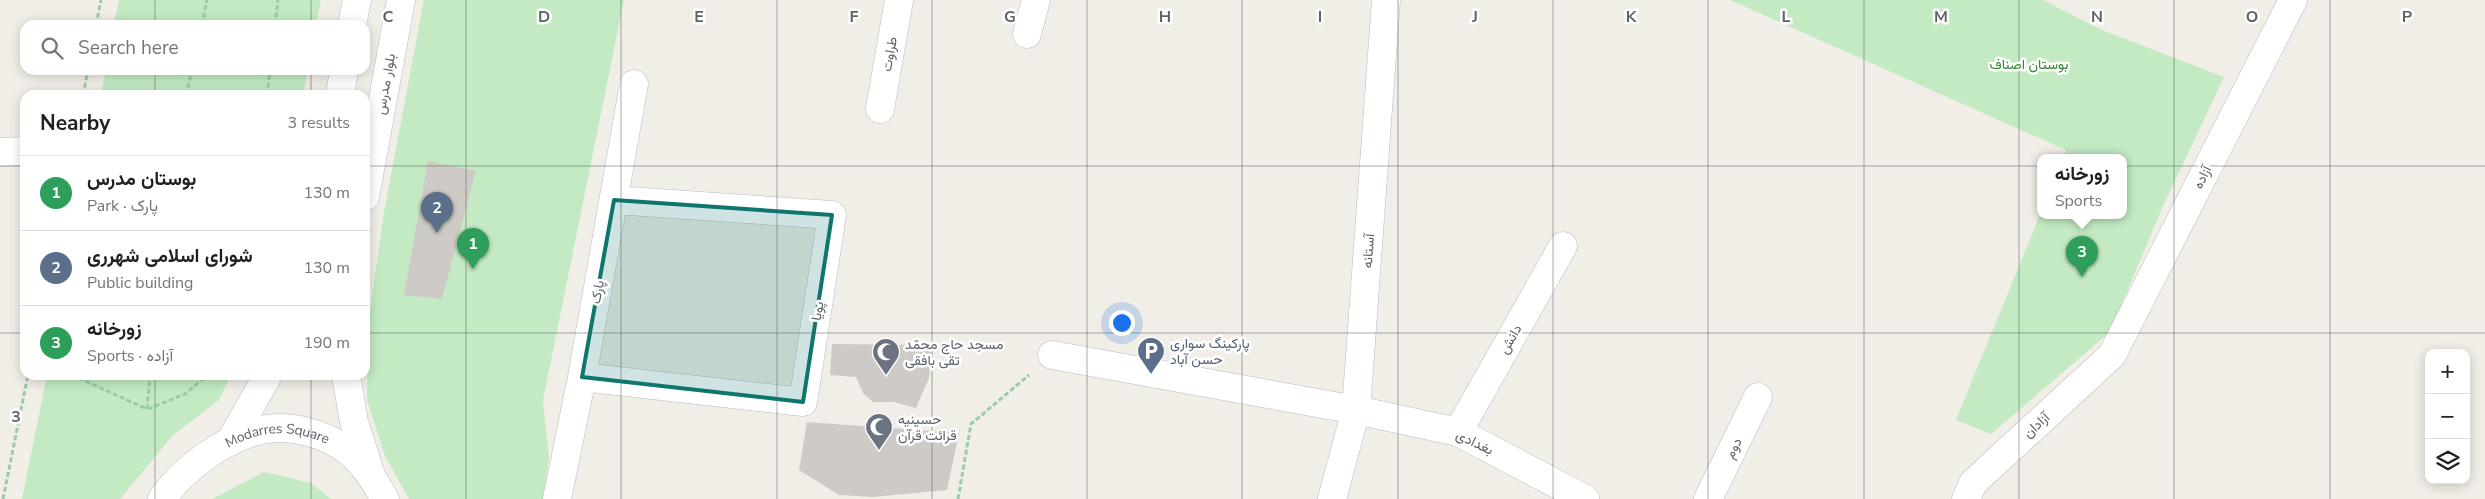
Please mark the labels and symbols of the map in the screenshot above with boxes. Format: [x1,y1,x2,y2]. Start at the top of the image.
text: C [383,6,394,28]
text: D [538,6,550,28]
text: E [694,6,704,28]
text: F [850,6,859,28]
text: G [1004,6,1016,28]
text: H [1159,6,1171,28]
text: I [1318,6,1322,28]
text: J [1471,6,1478,28]
text: K [1626,6,1638,28]
text: L [1782,6,1791,28]
text: M [1934,6,1948,28]
text: N [2091,6,2103,28]
text: O [2246,6,2258,28]
text: P [2402,6,2412,28]
street label: طراوت [877,35,902,73]
street label: بلوار مدرس [371,52,400,116]
park label: بوستان اصناف [1990,55,2068,74]
street label: آزاده [2189,161,2217,192]
pin: 2 [421,192,453,233]
pin: 1 [457,228,489,269]
street label: آستانه [1358,231,1379,269]
pin: 3 [2066,236,2098,277]
street label: پارک [586,279,609,305]
street label: پویا [807,300,828,322]
your location [1109,310,1135,336]
street label: دانش [1494,321,1527,358]
place label: پارکینگ سواری حسن آباد [1170,334,1250,369]
place label: مسجد حاج محمّد تقی بافقی [905,335,1003,370]
parking icon: پارکینگ سواری حسن آباد [1136,336,1166,375]
mosque icon: مسجد حاج محمّد تقی بافقی [871,337,901,376]
text: 3 [11,406,21,428]
street label: آزادان [2019,407,2055,442]
place label: حسینیه قرائت قرآن [898,410,957,445]
mosque icon: حسینیه قرائت قرآن [864,412,894,451]
street label: Modarres Square [222,419,333,452]
street label: بغدادی [1453,425,1497,460]
street label: دوم [1720,434,1747,462]

